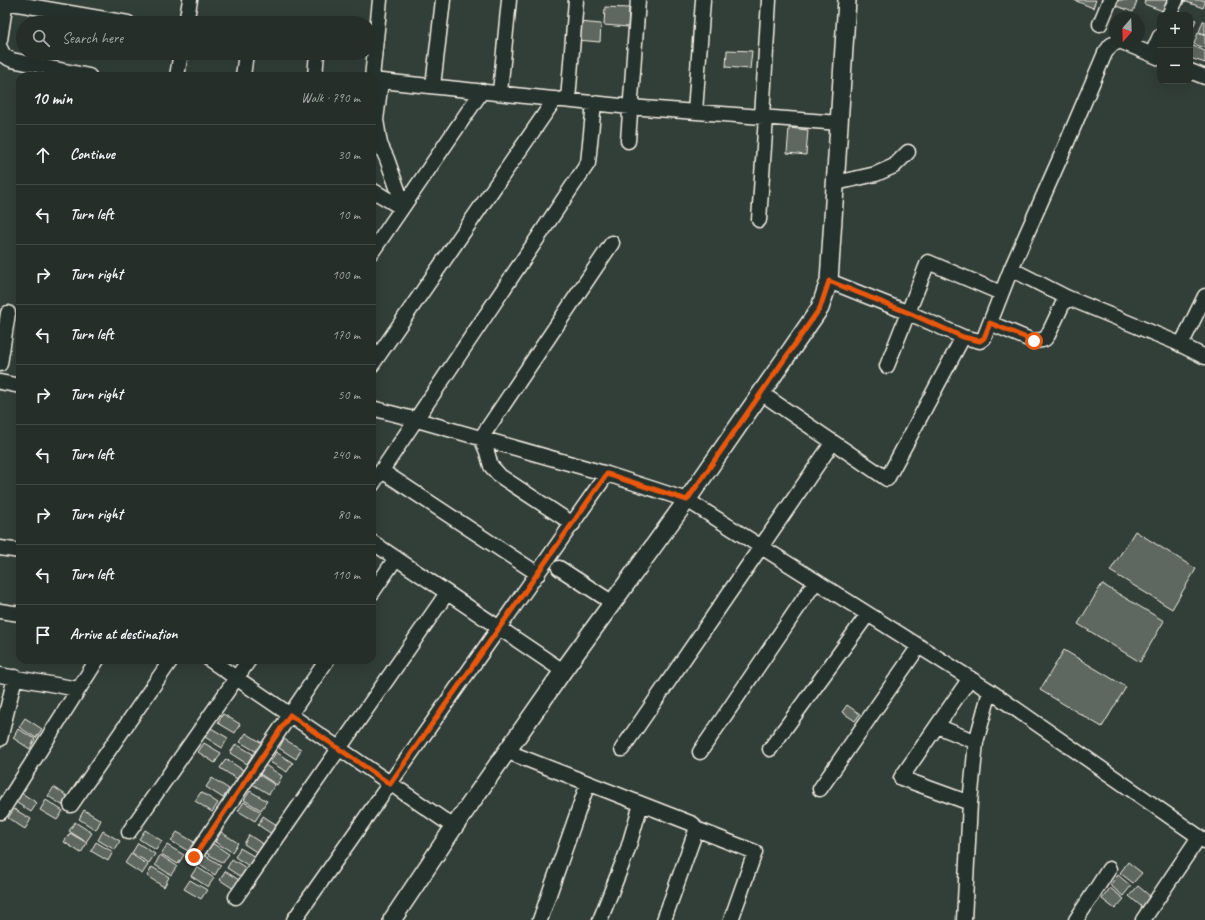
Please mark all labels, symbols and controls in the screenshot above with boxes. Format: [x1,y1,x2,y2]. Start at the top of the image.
north arrow [1109,12,1145,48]
map controls [1157,12,1193,84]
button: + [1157,12,1193,48]
search box [16,16,376,60]
icon: search [30,27,52,49]
text: Search here [62,29,123,48]
button: − [1157,48,1193,84]
text: 10 min [32,88,72,109]
text: Walk · 790 m [301,90,360,106]
icon: ahead [32,144,54,166]
text: Continue [70,145,115,164]
text: 30 m [338,147,360,163]
icon: left [32,204,54,226]
text: Turn left [70,205,113,224]
text: 10 m [338,207,360,223]
icon: right [32,264,54,286]
text: Turn right [70,265,123,284]
text: 100 m [332,267,360,283]
icon: left [32,324,54,346]
text: Turn left [70,325,113,344]
text: 170 m [332,327,360,343]
route start [1025,332,1043,350]
icon: right [32,384,54,406]
text: Turn right [70,385,123,404]
text: 50 m [338,387,360,403]
icon: left [32,444,54,466]
text: Turn left [70,445,113,464]
text: 240 m [332,447,360,463]
icon: right [32,504,54,526]
text: Turn right [70,505,123,524]
text: 80 m [338,507,360,523]
icon: left [32,564,54,586]
text: Turn left [70,565,113,584]
text: 110 m [332,567,360,583]
icon: arrive [32,624,54,646]
text: Arrive at destination [70,625,177,644]
route end [185,848,203,866]

